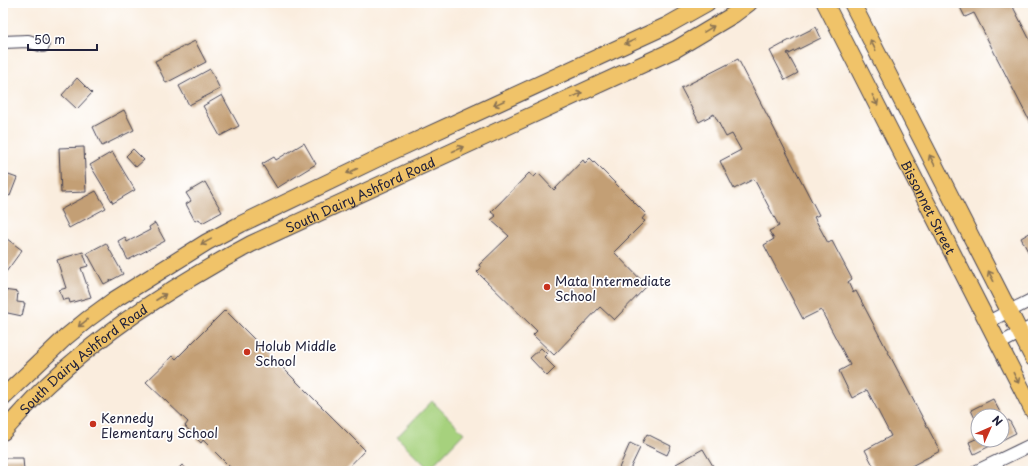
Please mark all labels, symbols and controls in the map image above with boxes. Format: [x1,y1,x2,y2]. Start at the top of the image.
one-way arrow [703,24,715,32]
scale bar [28,26,97,52]
text: 50 m [34,30,65,48]
one-way arrow [624,39,636,46]
one-way arrow [869,39,876,51]
one-way arrow [570,91,582,98]
one-way arrow [872,94,879,106]
one-way arrow [494,100,506,107]
one-way arrow [452,145,464,152]
street label: South Dairy Ashford Road [282,151,438,237]
one-way arrow [928,155,935,167]
street label: Bissonnet Street [897,157,961,257]
one-way arrow [346,168,358,175]
one-way arrow [200,239,212,246]
one-way arrow [987,270,994,282]
place label: Mata Intermediate School [555,271,671,305]
marker: Mata Intermediate School [542,282,552,292]
one-way arrow [155,293,166,301]
street label: South Dairy Ashford Road [15,299,151,418]
one-way arrow [78,319,89,328]
place label: Holub Middle School [255,336,337,370]
marker: Holub Middle School [242,347,252,357]
one-way arrow [1013,371,1020,383]
place label: Kennedy Elementary School [101,408,218,442]
north arrow [970,408,1010,448]
text: N [988,411,1007,430]
marker: Kennedy Elementary School [88,419,98,429]

